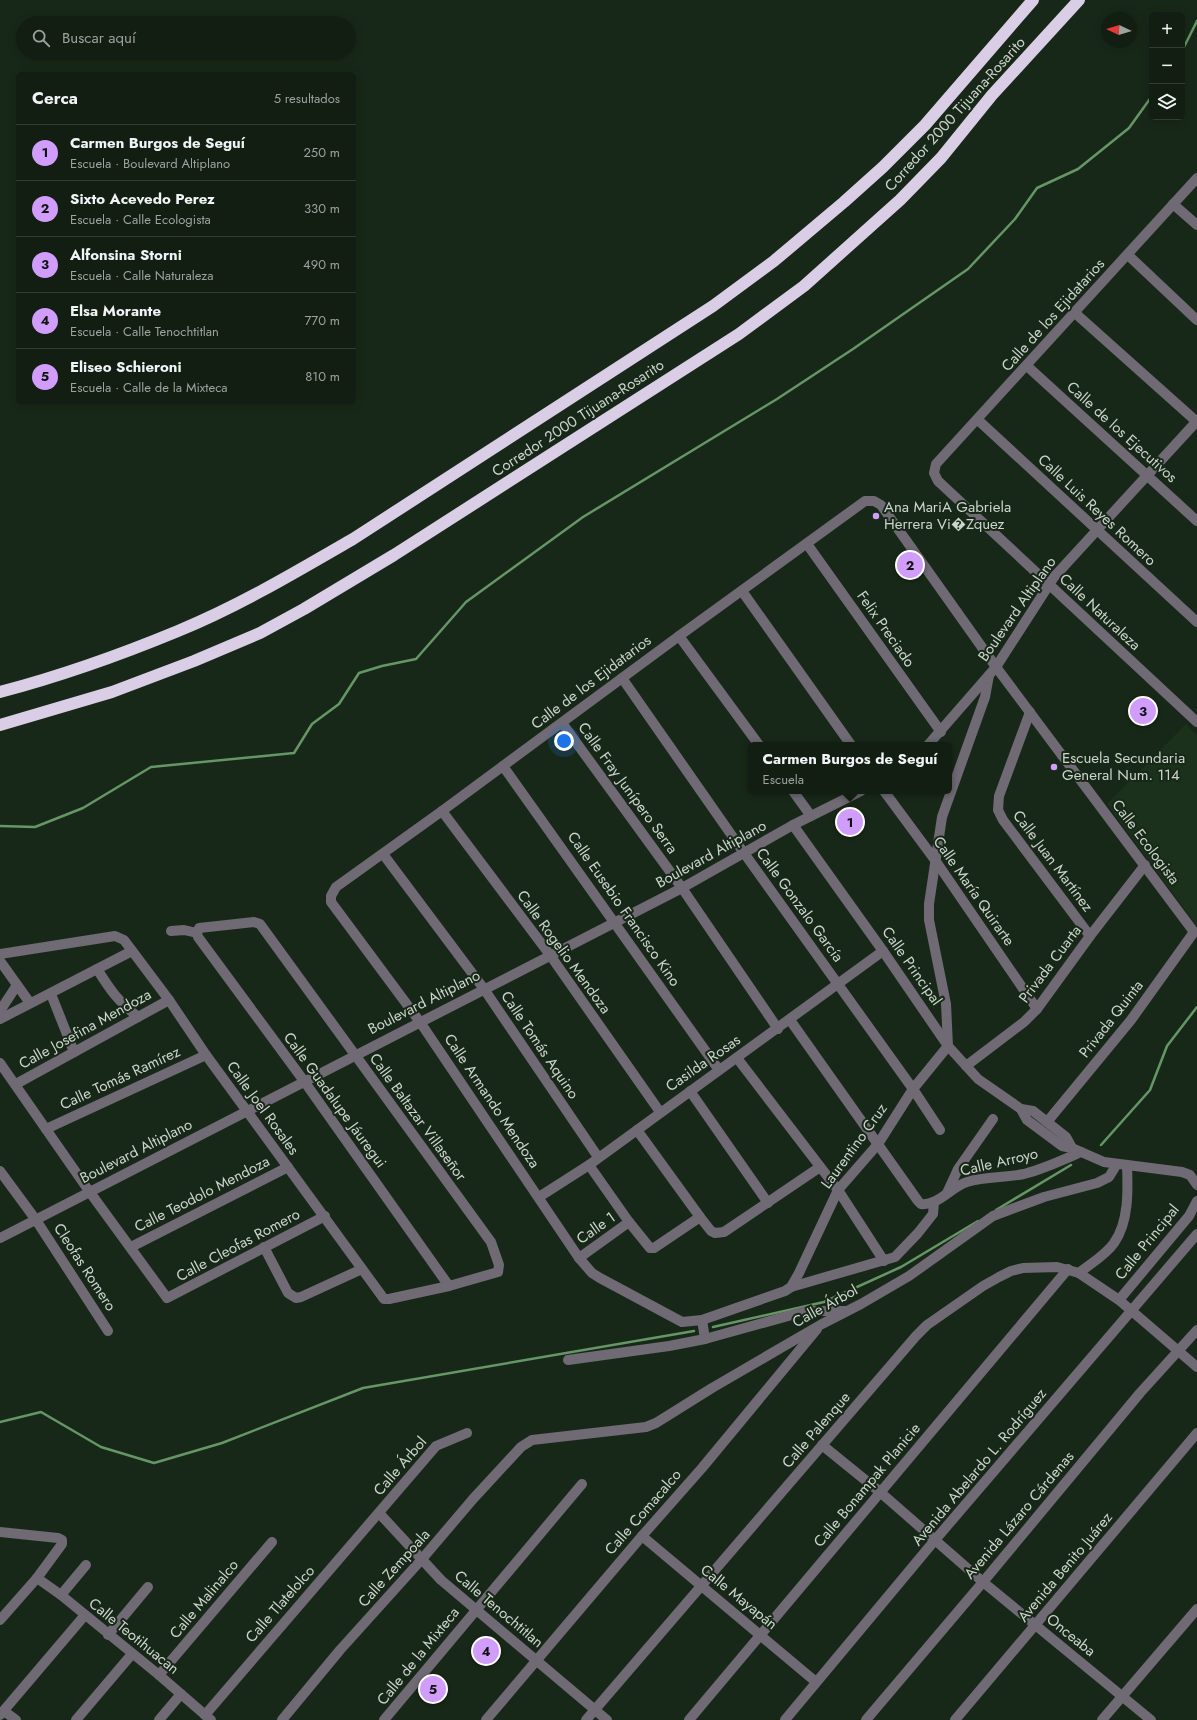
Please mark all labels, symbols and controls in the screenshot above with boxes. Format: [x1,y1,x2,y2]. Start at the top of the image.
north arrow [1101,12,1137,48]
map controls [1149,12,1185,120]
button: + [1149,12,1185,48]
search box [16,16,356,60]
icon: search [30,27,52,49]
text: Buscar aquí [62,27,136,49]
street label: Corredor 2000 Tijuana-Rosarito [879,32,1031,196]
button: − [1149,48,1185,84]
button: layers [1149,84,1185,120]
text: Cerca [32,86,78,110]
text: 5 resultados [274,89,340,108]
text: Carmen Burgos de Seguí [70,132,245,154]
text: 1 [42,143,48,162]
text: 250 m [303,143,340,162]
text: Escuela · Boulevard Altiplano [70,154,230,173]
text: Sixto Acevedo Perez [70,188,215,210]
text: 2 [41,199,49,218]
text: 330 m [304,199,340,218]
text: Escuela · Calle Ecologista [70,210,211,229]
text: Alfonsina Storni [70,244,182,266]
street label: Calle de los Ejidatarios [996,254,1110,376]
text: 3 [41,255,49,274]
text: 490 m [303,255,340,274]
text: Escuela · Calle Naturaleza [70,266,214,285]
text: Elsa Morante [70,300,161,322]
text: 4 [40,311,50,330]
text: 770 m [305,311,340,330]
text: Escuela · Calle Tenochtitlan [70,322,219,341]
street label: Corredor 2000 Tijuana-Rosarito [488,354,668,482]
text: Eliseo Schieroni [70,356,182,378]
text: 5 [41,367,49,386]
text: 810 m [305,367,340,386]
street label: Calle de los Ejecutivos [1062,376,1182,488]
text: Escuela · Calle de la Mixteca [70,378,228,397]
street label: Calle Luis Reyes Romero [1033,449,1161,571]
place label: Ana MariA Gabriela Herrera Vi�Zquez [884,496,1011,535]
marker: Ana MariA Gabriela Herrera Vi�Zquez [871,511,881,521]
pin: 2 [897,550,923,580]
street label: Boulevard Altiplano [973,552,1061,666]
street label: Calle Naturaleza [1054,568,1146,656]
street label: Felix Preciado [852,586,920,672]
street label: Calle de los Ejidatarios [526,629,656,735]
pin: 3 [1130,696,1156,726]
street label: Calle Fray Junípero Serra [573,718,683,858]
your location [554,731,574,751]
popup [748,742,952,794]
place label: Escuela Secundaria General Num. 114 [1062,747,1185,786]
text: Carmen Burgos de Seguí [763,748,937,770]
marker: Escuela Secundaria General Num. 114 [1049,762,1059,772]
text: Escuela [763,770,804,789]
street label: Calle Ecologista [1107,795,1185,889]
street label: Calle Juan Martínez [1008,806,1099,916]
pin: 1 [837,807,863,837]
street label: Boulevard Altiplano [652,814,770,894]
street label: Calle Eusebio Francisco Kino [562,827,686,991]
street label: Calle María Quirarte [928,832,1020,950]
street label: Calle Gonzalo García [751,843,849,967]
street label: Calle Rogelio Mendoza [512,886,616,1018]
street label: Privada Cuarta [1013,920,1087,1008]
street label: Calle Principal [877,922,947,1010]
street label: Boulevard Altiplano [364,964,484,1040]
street label: Privada Quinta [1074,975,1148,1063]
street label: Calle Josefina Mendoza [15,983,155,1075]
street label: Calle Tomás Aquino [496,987,584,1103]
street label: Calle Guadalupe Jáuregui [278,1028,392,1172]
street label: Calle Armando Mendoza [439,1029,545,1173]
street label: Casilda Rosas [661,1029,745,1097]
street label: Calle Tomás Ramírez [56,1040,184,1116]
street label: Calle Baltazar Villaseñor [364,1049,472,1186]
street label: Calle Joel Rosales [221,1057,305,1159]
street label: Laurentino Cruz [816,1099,893,1193]
street label: Boulevard Altiplano [76,1113,196,1189]
street label: Calle Arroyo [958,1142,1040,1182]
street label: Calle Teodolo Mendoza [131,1150,273,1238]
street label: Calle Principal [1110,1199,1184,1285]
street label: Calle Cleofas Romero [172,1203,304,1287]
street label: Calle 1 [572,1207,620,1249]
street label: Cleofas Romero [48,1219,122,1315]
street label: Calle Árbol [788,1279,862,1333]
street label: Avenida Abelardo L. Rodríguez [906,1383,1052,1551]
street label: Calle Palenque [777,1387,856,1473]
street label: Calle Bonampak Planicie [808,1418,926,1552]
street label: Calle Árbol [368,1432,432,1500]
street label: Avenida Lázaro Cárdenas [959,1446,1079,1584]
street label: Calle Comacalco [600,1464,686,1560]
street label: Avenida Benito Juárez [1012,1507,1118,1627]
street label: Calle Zempoala [353,1524,435,1612]
street label: Calle Malinalco [164,1555,244,1643]
street label: Calle Mayapán [696,1559,782,1635]
street label: Calle Tlatelolco [240,1561,320,1647]
street label: Calle Tenochtitlan [450,1565,548,1653]
street label: Calle Teotihuacan [84,1593,184,1679]
street label: Calle de la Mixteca [371,1602,465,1710]
street label: Onceaba [1042,1608,1100,1662]
pin: 4 [473,1636,499,1666]
pin: 5 [420,1674,446,1704]

